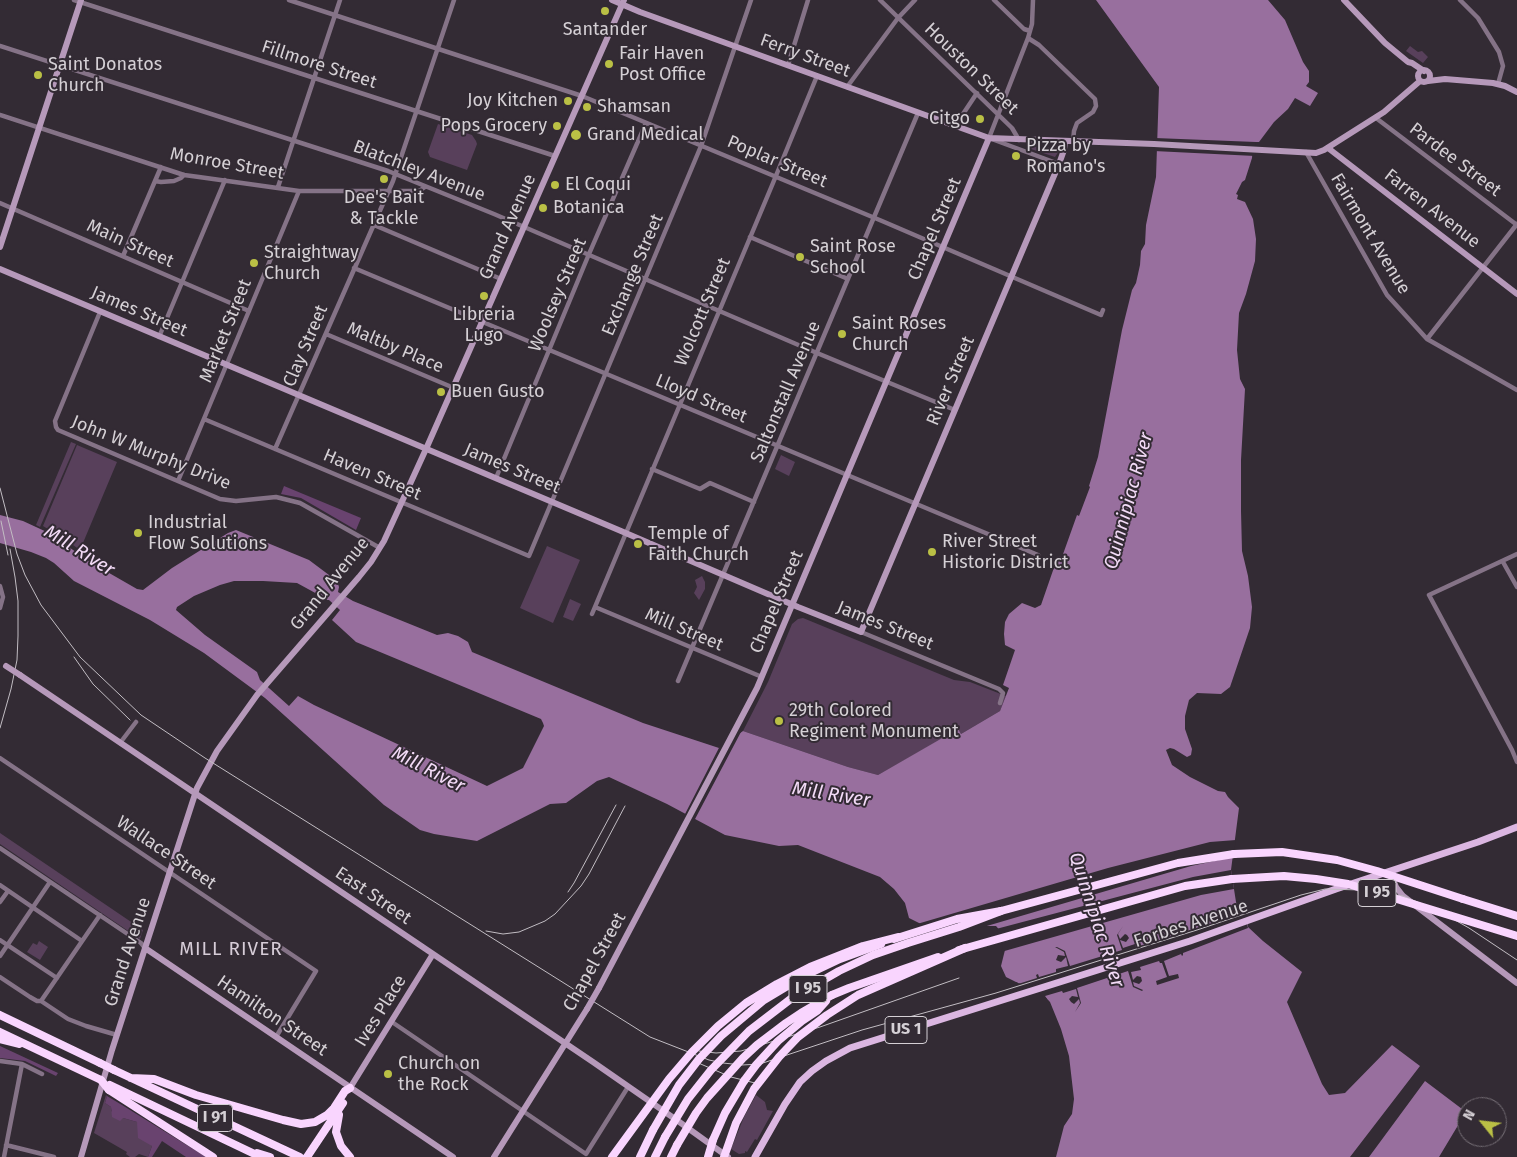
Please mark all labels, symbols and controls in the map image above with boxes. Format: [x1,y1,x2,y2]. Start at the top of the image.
marker: Santander [599,5,611,17]
place label: Santander [563,19,647,41]
street label: Houston Street [919,19,1023,119]
street label: Ferry Street [757,30,853,82]
street label: Fillmore Street [259,36,379,94]
place label: Fair Haven Post Office [619,43,706,86]
place label: Saint Donatos Church [48,54,162,96]
marker: Fair Haven Post Office [603,58,615,70]
marker: Saint Donatos Church [32,69,44,81]
place label: Joy Kitchen [467,90,558,112]
marker: Joy Kitchen [562,95,574,107]
place label: Shamsan [597,96,671,118]
marker: Shamsan [581,101,593,113]
place label: Citgo [929,108,970,130]
marker: Citgo [974,113,986,125]
place label: Pops Grocery [441,115,547,137]
street label: Pardee Street [1405,118,1505,202]
marker: Pops Grocery [551,120,563,132]
place label: Grand Medical [587,124,704,146]
marker: Grand Medical [569,128,583,142]
street label: Poplar Street [724,131,830,193]
place label: Pizza by Romano's [1026,135,1105,178]
street label: Blatchley Avenue [350,136,488,206]
street label: Monroe Street [168,143,286,185]
marker: Pizza by Romano's [1010,150,1022,162]
street label: Farren Avenue [1380,165,1484,253]
street label: Fairmont Avenue [1325,170,1415,298]
street label: Grand Avenue [475,171,541,283]
marker: Dee's Bait & Tackle [378,173,390,185]
place label: El Coqui [565,174,631,196]
street label: Chapel Street [904,174,966,284]
marker: El Coqui [549,179,561,191]
place label: Dee's Bait & Tackle [344,187,424,230]
place label: Botanica [553,197,624,219]
marker: Botanica [537,202,549,214]
street label: Exchange Street [598,211,668,339]
street label: Main Street [83,215,177,273]
street label: Woolsey Street [524,235,592,355]
place label: Saint Rose School [810,236,896,278]
place label: Straightway Church [264,242,359,284]
marker: Saint Rose School [794,251,806,263]
street label: Wolcott Street [670,255,736,369]
marker: Straightway Church [248,257,260,269]
street label: Market Street [195,276,257,386]
street label: James Street [88,282,190,342]
marker: Libreria Lugo [478,290,490,302]
street label: Clay Street [279,302,333,390]
place label: Libreria Lugo [453,304,515,346]
place label: Saint Roses Church [852,313,946,356]
street label: Maltby Place [343,318,447,378]
street label: Saltonstall Avenue [746,318,826,466]
marker: Saint Roses Church [836,328,848,340]
street label: River Street [922,333,980,429]
street label: Lloyd Street [652,370,750,428]
place label: Buen Gusto [451,381,545,403]
marker: Buen Gusto [435,386,447,398]
street label: John W Murphy Drive [68,411,234,495]
water label: Quinnipiac River [1100,430,1158,572]
street label: James Street [461,439,563,499]
street label: Haven Street [320,445,424,505]
place label: Industrial Flow Solutions [148,512,267,554]
water label: Mill River [40,520,118,582]
place label: Temple of Faith Church [648,523,749,566]
marker: Industrial Flow Solutions [132,527,144,539]
place label: River Street Historic District [942,531,1069,574]
street label: Grand Avenue [286,533,374,635]
marker: Temple of Faith Church [632,538,644,550]
marker: River Street Historic District [926,546,938,558]
street label: Chapel Street [746,547,808,657]
street label: James Street [833,597,937,655]
street label: Mill Street [641,604,727,656]
place label: 29th Colored Regiment Monument [789,700,959,742]
marker: 29th Colored Regiment Monument [773,715,785,727]
water label: Mill River [388,742,468,798]
water label: Mill River [790,778,872,812]
street label: Wallace Street [112,812,220,894]
water label: Quinnipiac River [1063,850,1129,990]
street label: East Street [331,863,415,929]
road number: I 95 [1358,880,1396,906]
street label: Grand Avenue [100,895,156,1009]
street label: Forbes Avenue [1131,895,1251,953]
street label: Chapel Street [559,909,631,1015]
district label: MILL RIVER [178,939,284,961]
street label: Hamilton Street [213,971,331,1061]
street label: Ives Place [351,971,411,1051]
road number: I 95 [789,976,827,1002]
road number: US 1 [885,1016,927,1044]
place label: Church on the Rock [398,1053,480,1096]
marker: Church on the Rock [382,1068,394,1080]
north arrow [1457,1097,1507,1147]
road number: I 91 [198,1104,232,1132]
text: N [1460,1107,1479,1123]

